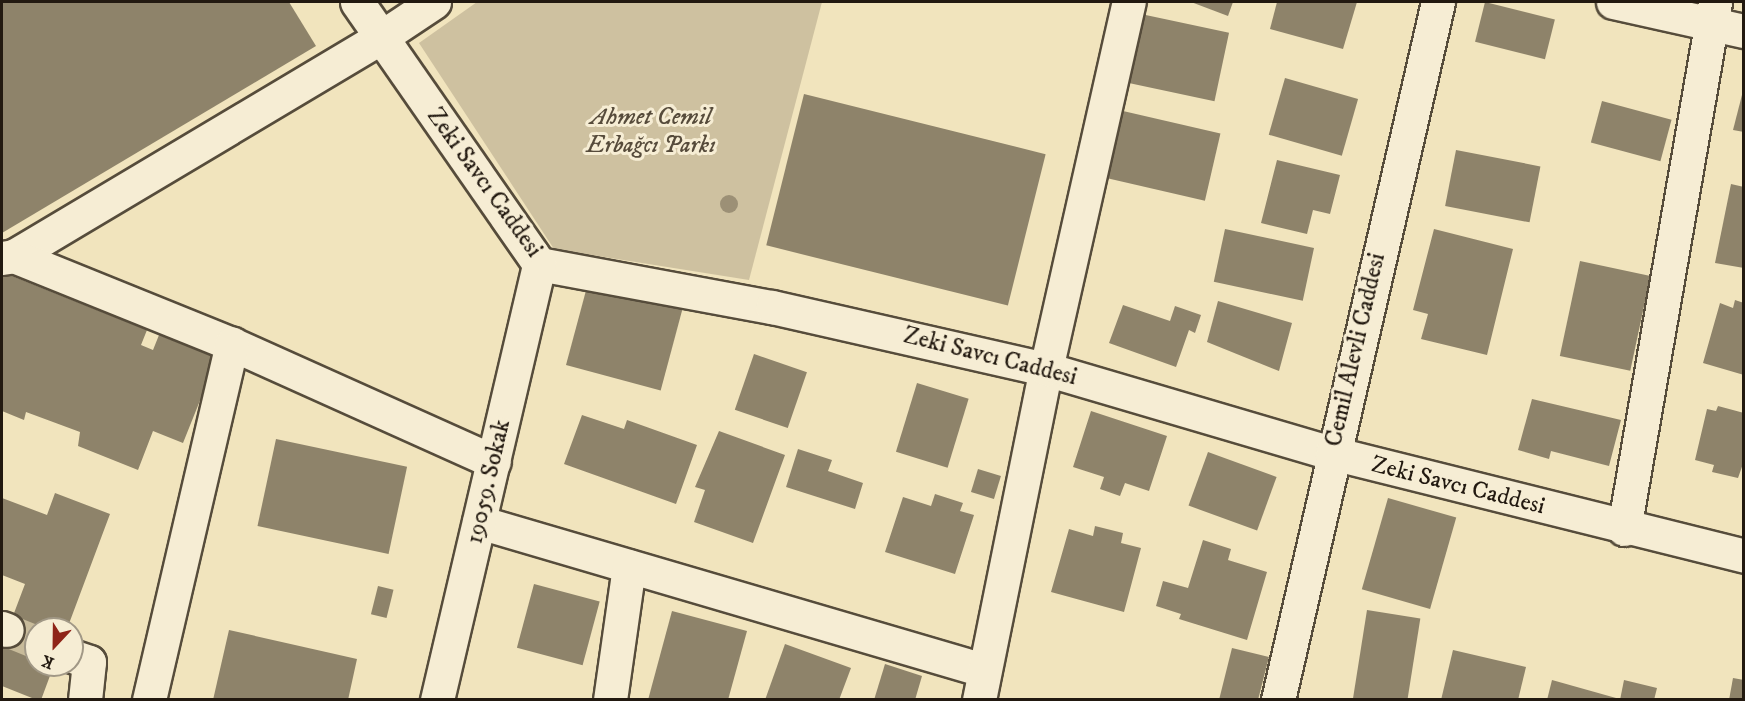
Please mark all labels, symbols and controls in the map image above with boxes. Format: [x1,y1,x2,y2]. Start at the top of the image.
street label: Zeki Savcı Caddesi [420,103,548,263]
park label: Ahmet Cemil Erbağcı Parkı [587,104,715,160]
street label: Cemil Alevli Caddesi [1320,250,1392,450]
street label: Zeki Savcı Caddesi [900,322,1080,392]
street label: 19059. Sokak [461,417,517,547]
street label: Zeki Savcı Caddesi [1368,451,1548,521]
north arrow [24,617,84,677]
text: K [39,650,57,673]

